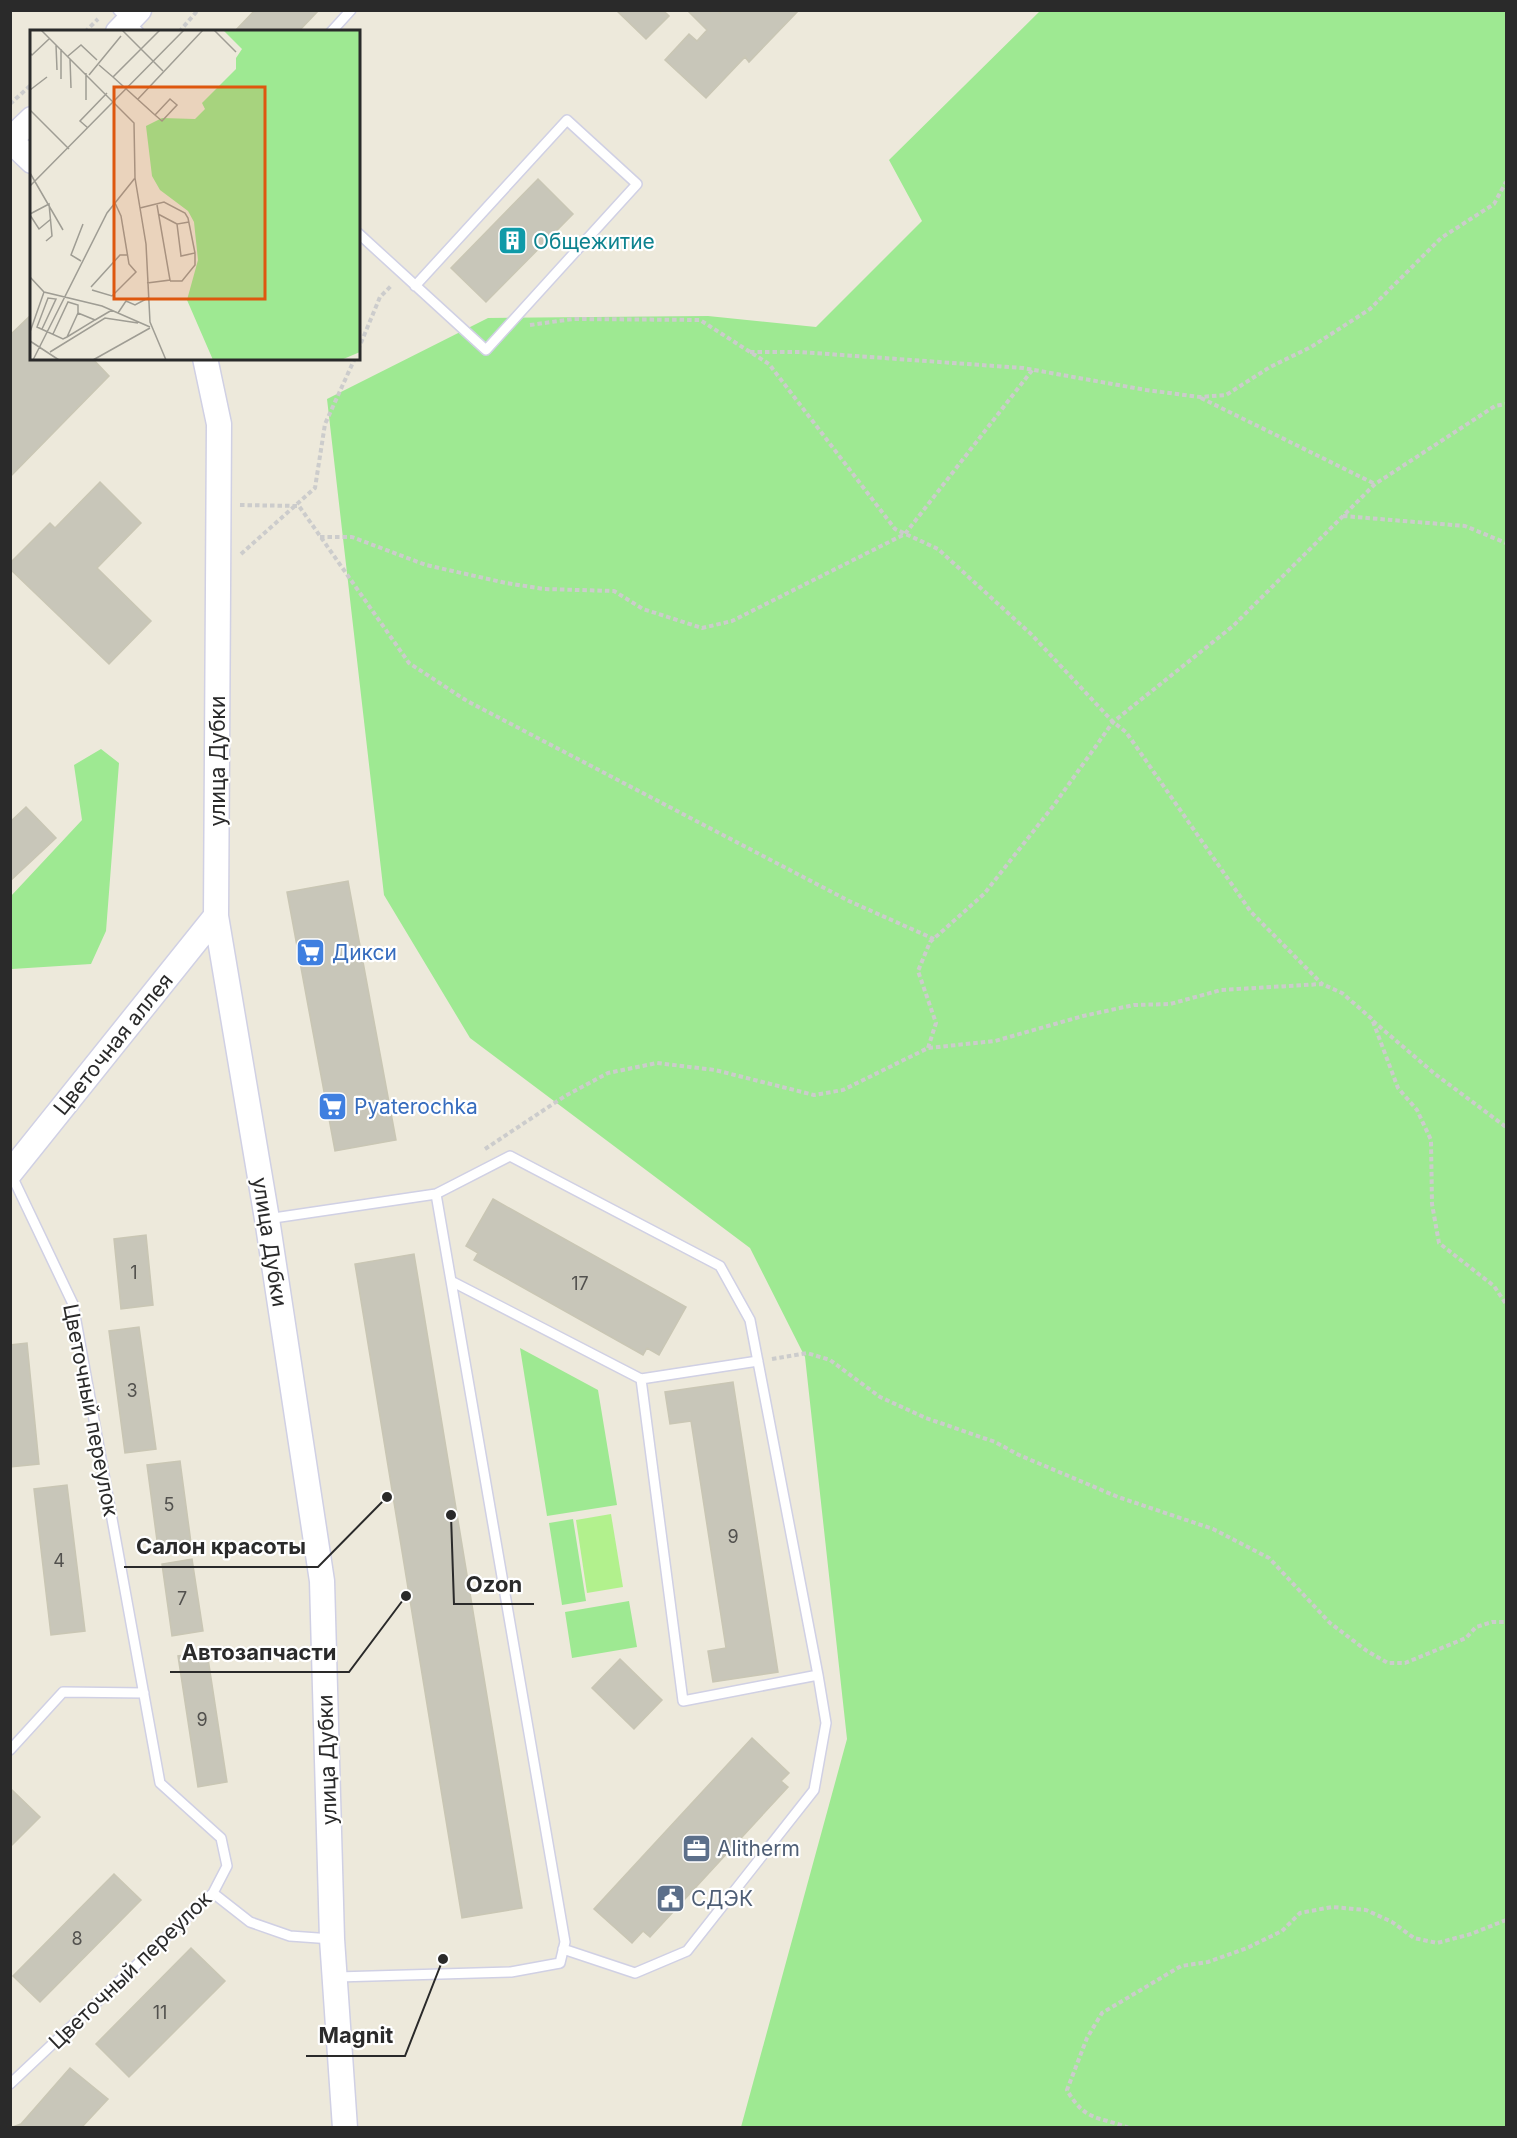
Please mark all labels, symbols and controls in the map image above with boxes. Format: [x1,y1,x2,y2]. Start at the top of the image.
inset map [30,30,360,360]
building icon: Общежитие [496,225,528,257]
place label: Общежитие [533,229,655,254]
street label: улица Дубки [205,696,230,826]
supermarket icon: Дикси [295,936,327,968]
place label: Дикси [332,940,397,965]
street label: Цветочная аллея [48,968,178,1120]
supermarket icon: Pyaterochka [317,1090,349,1122]
place label: Pyaterochka [354,1094,478,1119]
street label: улица Дубки [247,1175,293,1309]
house number: 1 [130,1262,138,1283]
house number: 17 [571,1273,589,1294]
street label: Цветочный переулок [58,1302,124,1519]
house number: 3 [126,1380,138,1401]
house number: 5 [164,1494,174,1515]
house number: 9 [727,1526,739,1547]
callout: Салон красоты [124,1527,318,1567]
text: Салон красоты [136,1533,306,1559]
house number: 4 [53,1550,65,1571]
callout: Ozon [454,1564,534,1604]
text: Ozon [466,1571,522,1597]
house number: 7 [177,1588,187,1609]
callout: Автозапчасти [170,1632,349,1672]
text: Автозапчасти [182,1639,337,1665]
street label: улица Дубки [312,1694,342,1826]
house number: 9 [196,1709,208,1730]
office icon: Alitherm [680,1832,712,1864]
place label: Alitherm [717,1836,800,1861]
public building icon: СДЭК [654,1882,686,1914]
street label: Цветочный переулок [44,1886,217,2054]
place label: СДЭК [691,1886,753,1911]
house number: 8 [71,1928,83,1949]
house number: 11 [153,2002,167,2023]
callout: Magnit [306,2016,405,2056]
text: Magnit [319,2022,393,2048]

